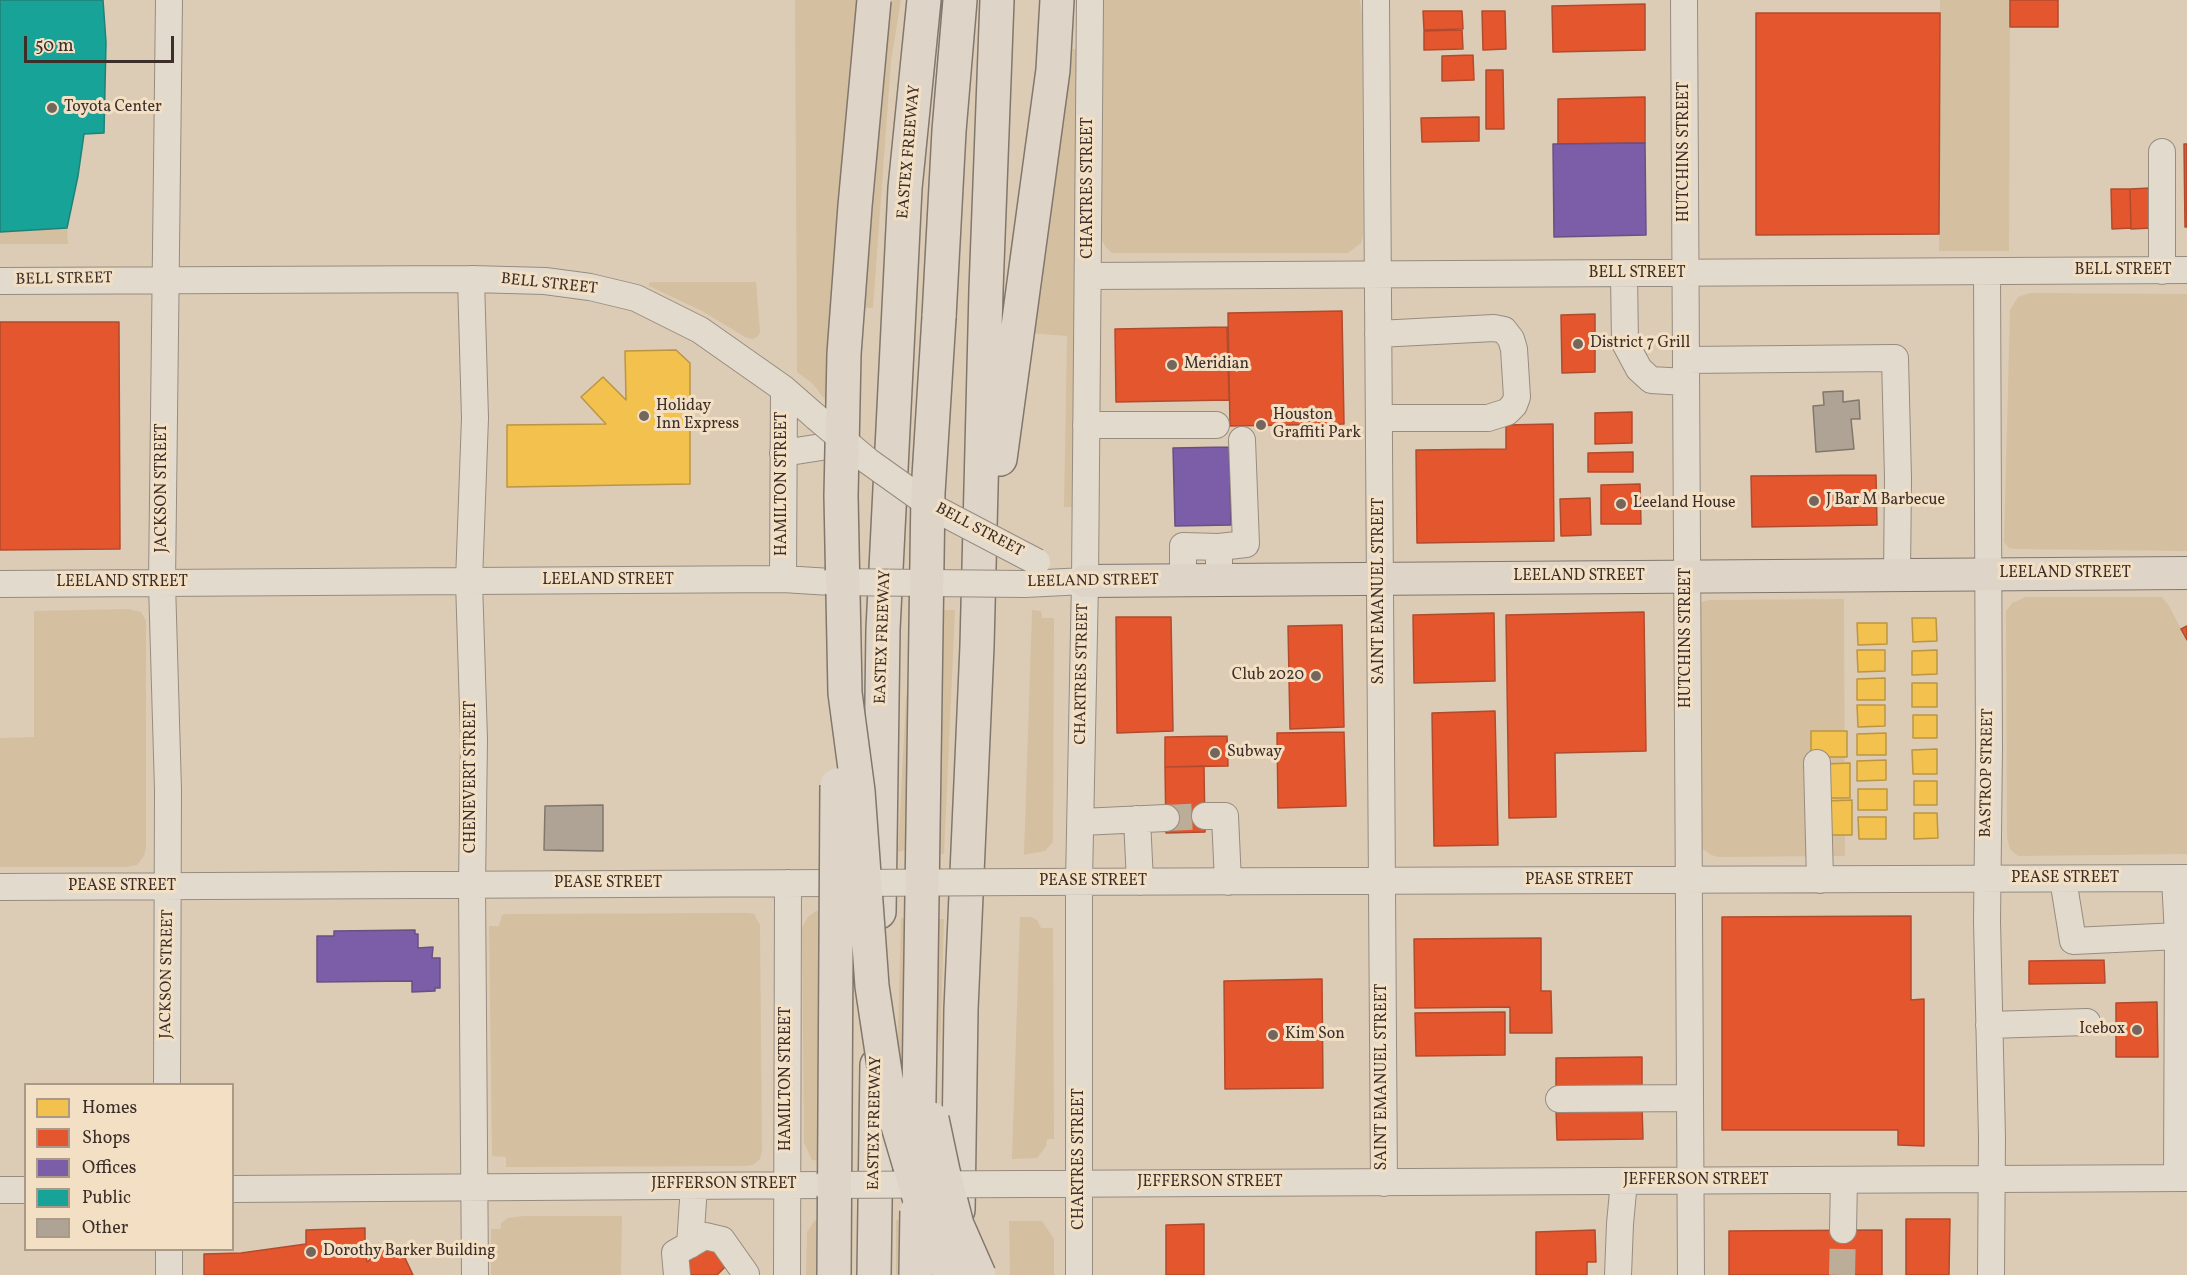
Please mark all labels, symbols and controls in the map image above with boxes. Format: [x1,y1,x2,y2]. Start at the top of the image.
scale bar [27,24,177,62]
text: 50 m [35,34,74,59]
street label: HUTCHINS STREET [1675,82,1695,222]
street label: EASTEX FREEWAY [895,84,925,220]
place label: Toyota Center [64,98,162,118]
marker: Toyota Center [45,101,59,115]
street label: CHARTRES STREET [1079,117,1099,259]
street label: BELL STREET [2074,261,2172,281]
street label: BELL STREET [1588,264,1686,284]
street label: BELL STREET [15,270,113,290]
street label: BELL STREET [500,270,598,300]
place label: District 7 Grill [1590,334,1690,354]
marker: District 7 Grill [1571,337,1585,351]
place label: Meridian [1184,355,1249,375]
marker: Meridian [1165,358,1179,372]
place label: Holiday Inn Express [656,397,739,435]
place label: Houston Graffiti Park [1273,406,1361,444]
marker: Holiday Inn Express [637,409,651,423]
street label: HAMILTON STREET [773,412,793,556]
marker: Houston Graffiti Park [1254,418,1268,432]
street label: JACKSON STREET [153,423,173,553]
place label: J Bar M Barbecue [1826,491,1945,511]
place label: Leeland House [1633,494,1736,514]
marker: J Bar M Barbecue [1807,494,1821,508]
marker: Leeland House [1614,497,1628,511]
street label: SAINT EMANUEL STREET [1370,498,1390,684]
street label: BELL STREET [932,500,1026,562]
street label: LEELAND STREET [1999,564,2131,584]
street label: LEELAND STREET [1513,567,1645,587]
street label: HUTCHINS STREET [1677,568,1697,708]
street label: EASTEX FREEWAY [872,569,896,705]
street label: LEELAND STREET [542,571,674,591]
street label: LEELAND STREET [1027,571,1159,593]
street label: LEELAND STREET [56,573,188,593]
street label: CHARTRES STREET [1072,603,1094,745]
place label: Club 2020 [1232,666,1304,686]
marker: Club 2020 [1309,669,1323,683]
street label: CHENEVERT STREET [462,701,482,853]
street label: BASTROP STREET [1977,708,1999,838]
place label: Subway [1227,743,1282,763]
marker: Subway [1208,746,1222,760]
street label: PEASE STREET [2011,869,2119,889]
street label: PEASE STREET [1525,871,1633,891]
street label: PEASE STREET [1039,872,1147,892]
street label: PEASE STREET [554,874,662,894]
street label: PEASE STREET [68,877,176,897]
street label: JACKSON STREET [157,909,179,1039]
street label: SAINT EMANUEL STREET [1373,984,1393,1170]
street label: HAMILTON STREET [777,1007,797,1151]
place label: Icebox [2079,1020,2125,1040]
marker: Icebox [2130,1023,2144,1037]
place label: Kim Son [1285,1025,1345,1045]
marker: Kim Son [1266,1028,1280,1042]
street label: EASTEX FREEWAY [865,1056,887,1190]
legend [24,1083,234,1251]
street label: CHARTRES STREET [1070,1088,1090,1230]
text: Homes [82,1096,137,1121]
text: Shops [82,1126,130,1151]
text: Offices [82,1156,137,1181]
street label: JEFFERSON STREET [1623,1171,1769,1191]
street label: JEFFERSON STREET [1137,1173,1283,1193]
street label: JEFFERSON STREET [651,1175,797,1195]
text: Public [82,1186,131,1211]
text: Other [82,1216,128,1241]
place label: Dorothy Barker Building [323,1242,496,1262]
marker: Dorothy Barker Building [304,1245,318,1259]

